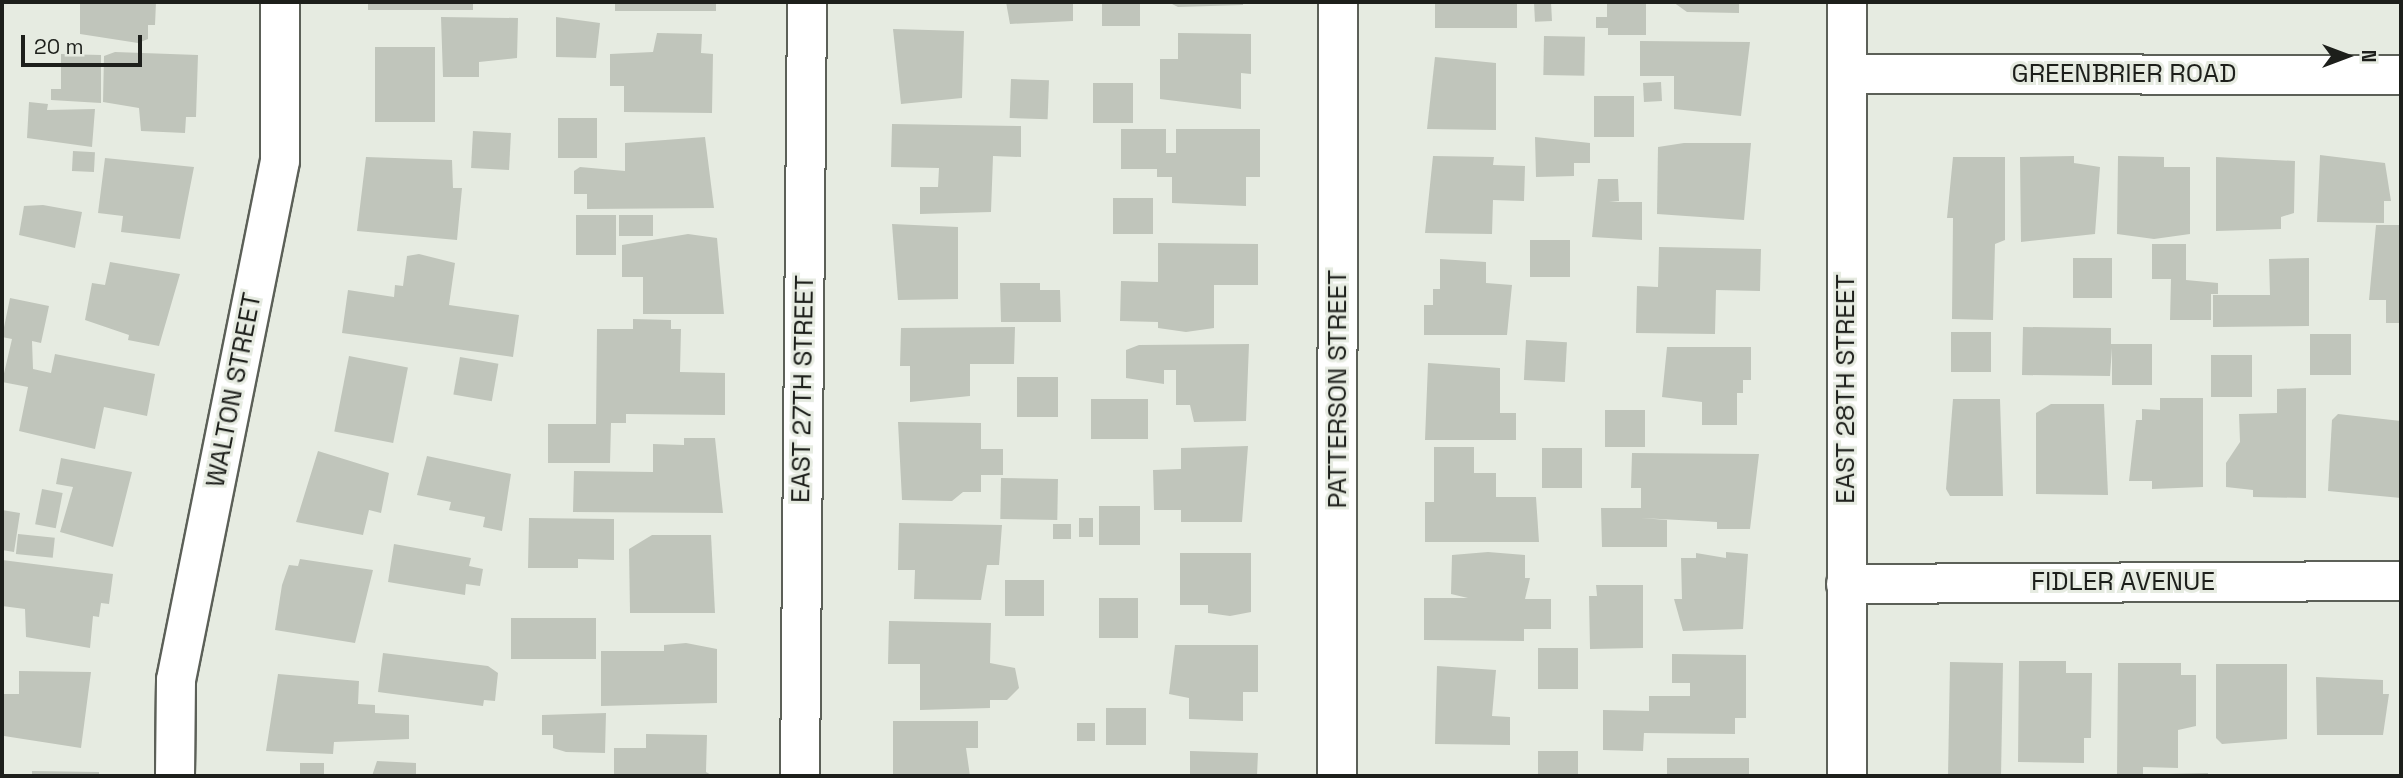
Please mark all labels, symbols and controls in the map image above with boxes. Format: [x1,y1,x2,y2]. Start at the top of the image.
scale bar [24,21,145,65]
north arrow [2312,21,2382,91]
text: 20 m [34,33,84,60]
text: N [2356,50,2381,62]
street label: GREENBRIER ROAD [2012,58,2236,90]
street label: PATTERSON STREET [1322,270,1354,508]
street label: EAST 27TH STREET [785,274,821,504]
street label: EAST 28TH STREET [1830,274,1862,504]
street label: WALTON STREET [200,290,268,490]
street label: FIDLER AVENUE [2031,566,2215,598]

